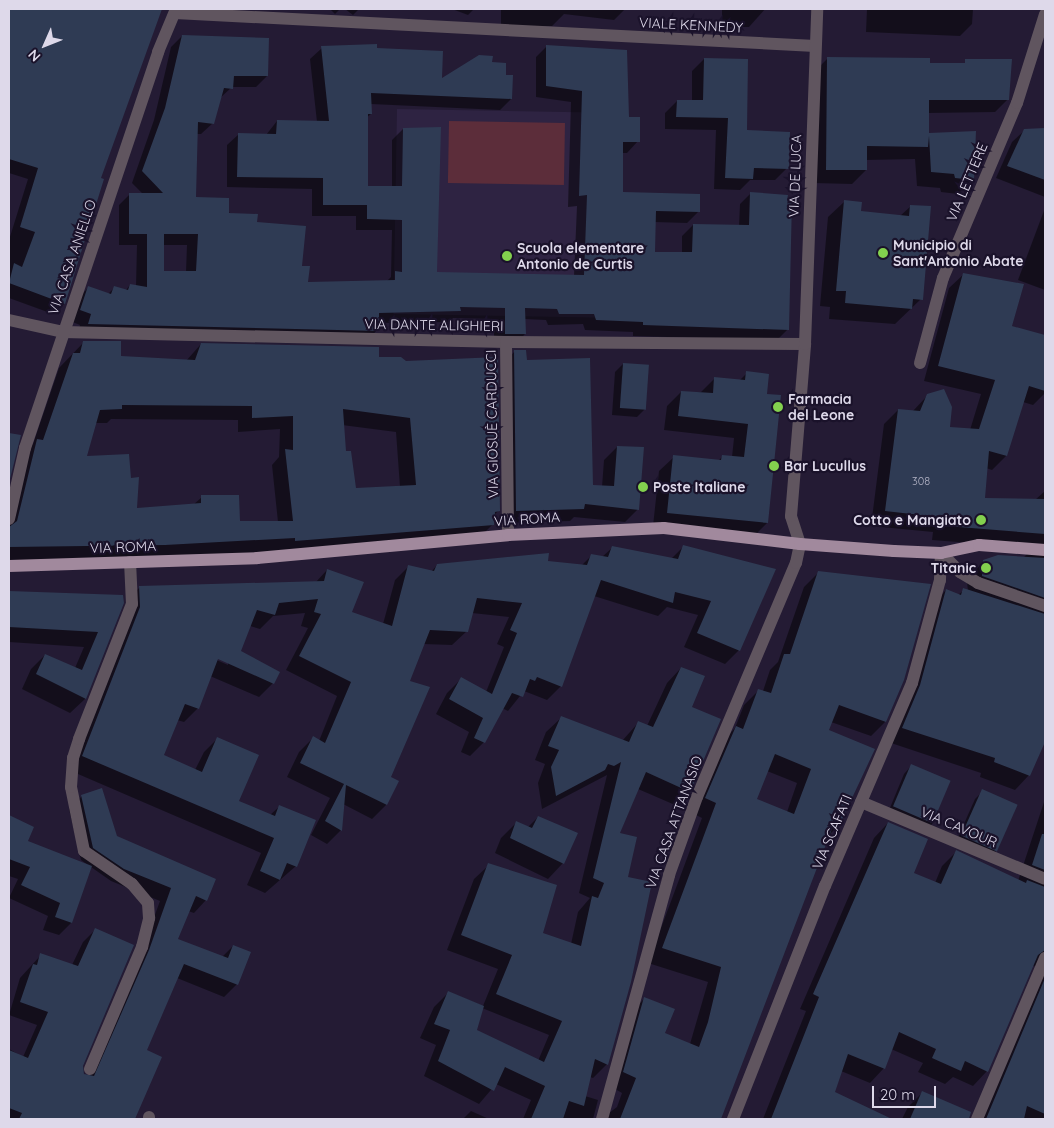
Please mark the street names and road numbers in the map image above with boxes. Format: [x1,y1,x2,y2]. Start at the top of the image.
street label: VIALE KENNEDY [638,14,744,36]
street label: VIA DE LUCA [785,134,805,218]
street label: VIA LETTERE [943,140,991,224]
street label: VIA CASA ANIELLO [44,197,100,317]
street label: VIA DANTE ALIGHIERI [364,315,504,335]
street label: VIA GIOSUÈ CARDUCCI [482,350,502,498]
street label: VIA ROMA [493,508,561,530]
street label: VIA ROMA [90,537,156,557]
street label: VIA CASA ATTANASIO [642,753,706,891]
street label: VIA SCAFATI [809,792,855,872]
street label: VIA CAVOUR [918,803,1000,851]

